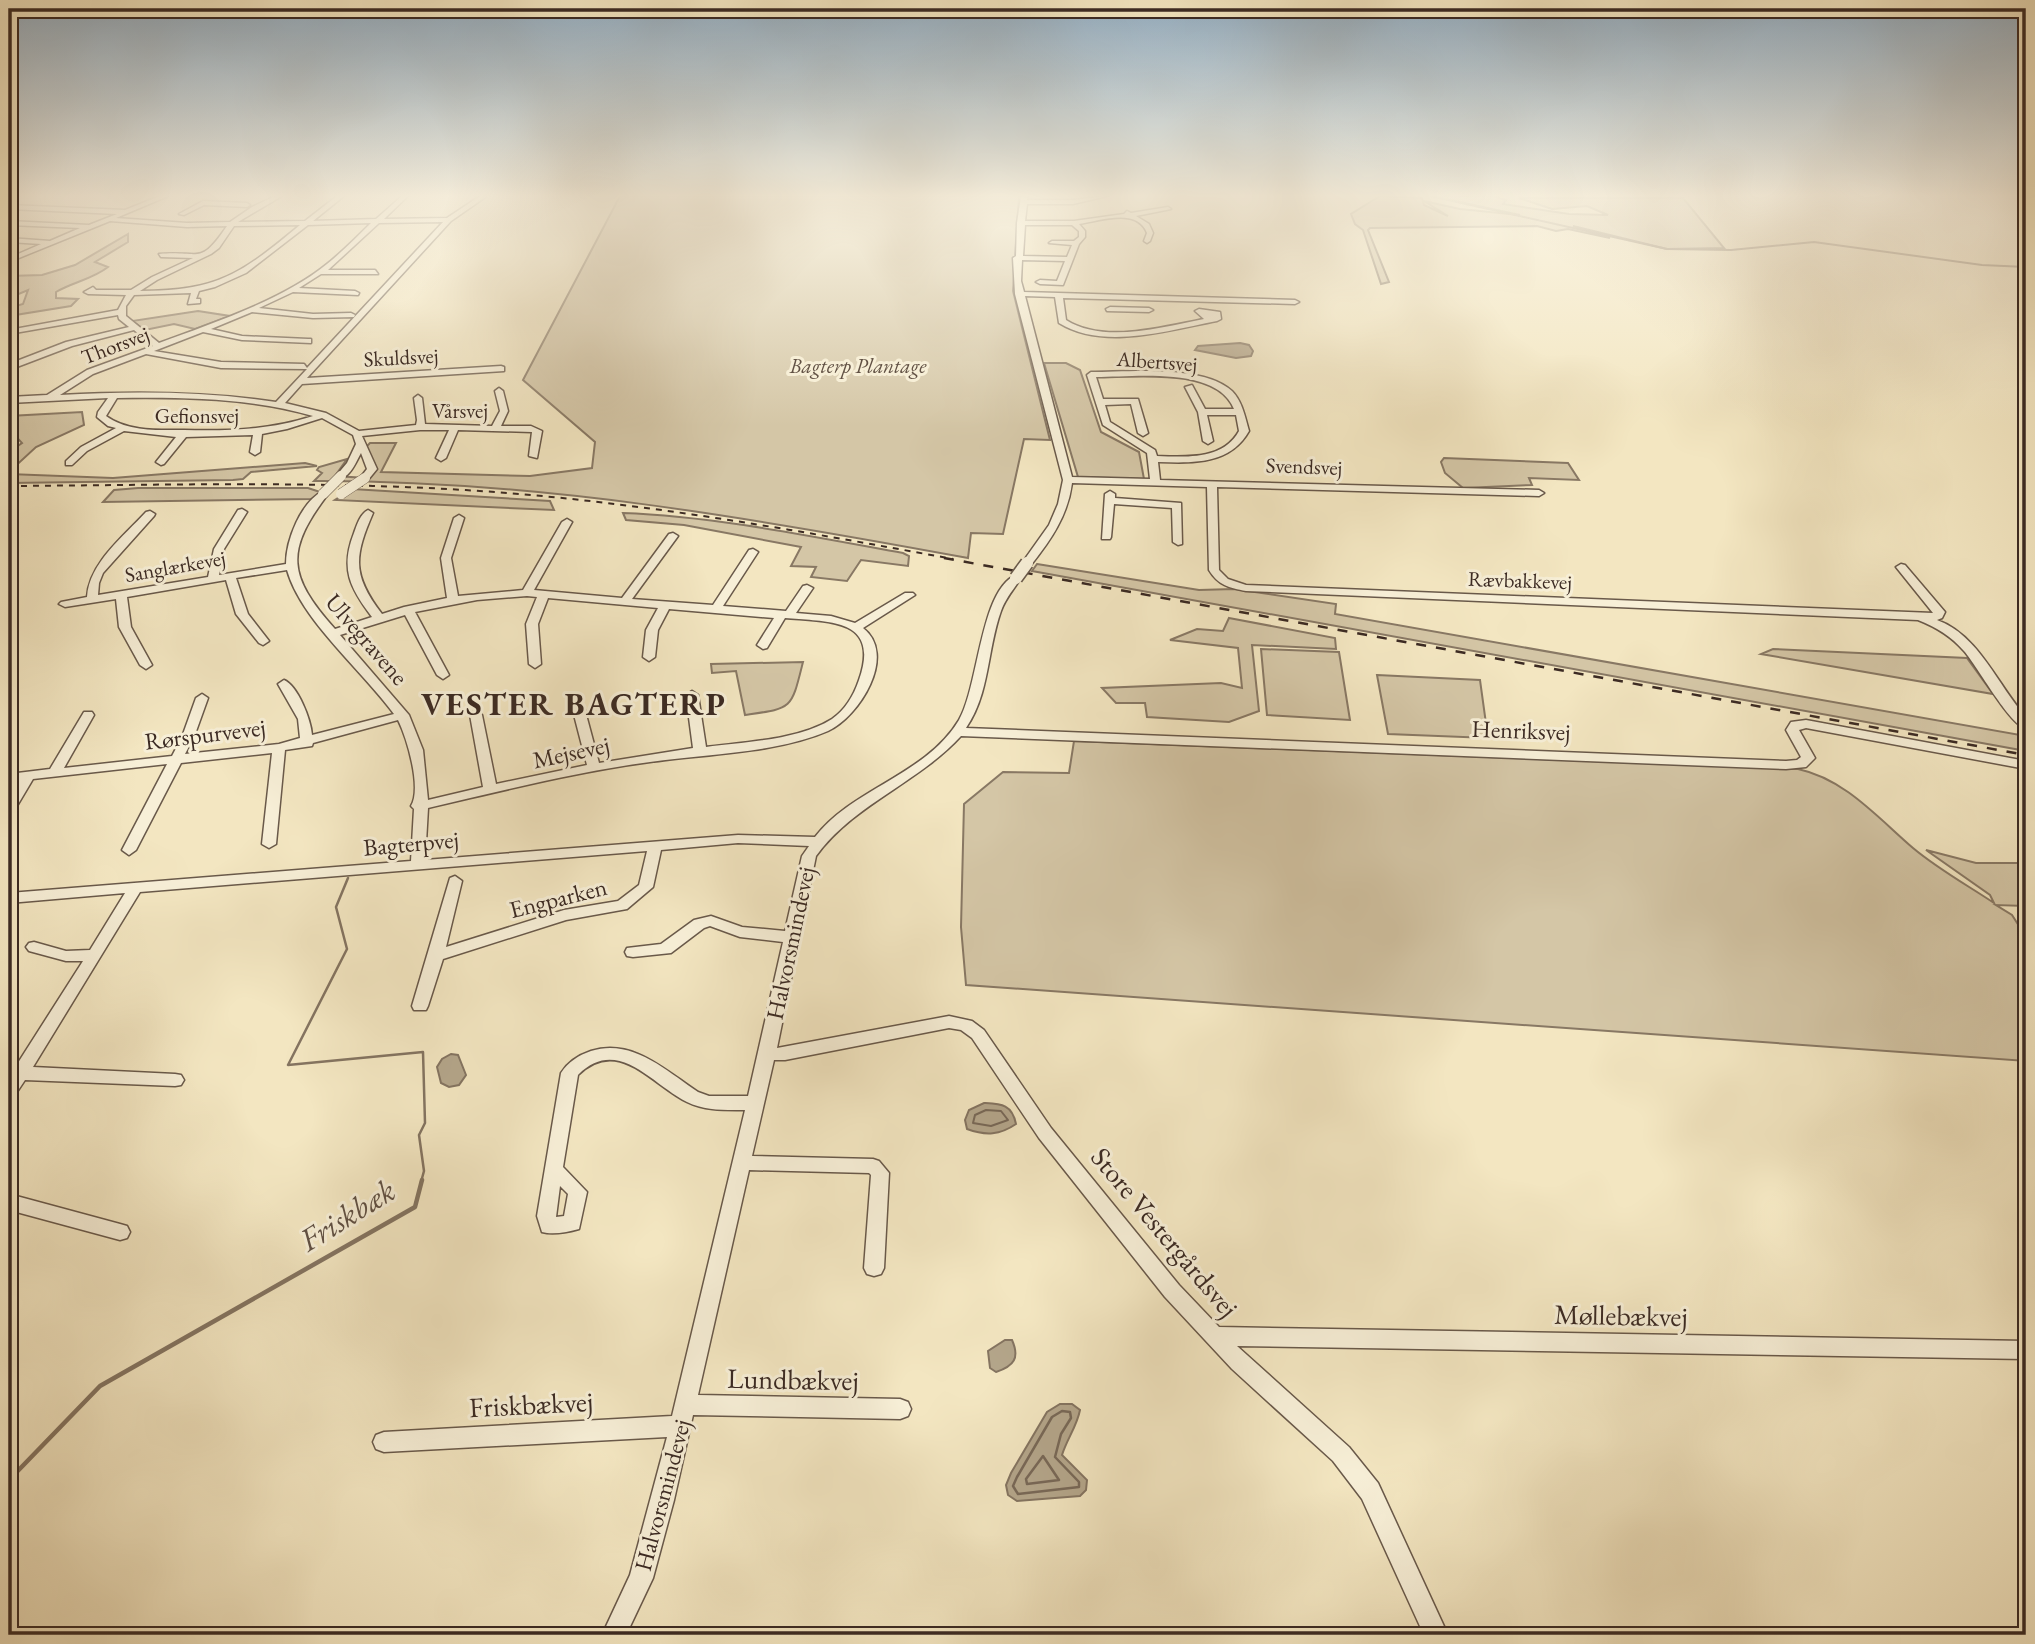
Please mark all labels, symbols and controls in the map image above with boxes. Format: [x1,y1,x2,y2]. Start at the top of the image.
street label: Thorsvej [77,320,153,370]
street label: Skuldsvej [363,342,439,372]
street label: Albertsvej [1115,345,1198,377]
park label: Bagterp Plantage [789,352,927,379]
street label: Vårsvej [432,397,488,424]
street label: Gefionsvej [155,402,239,429]
street label: Svendsvej [1265,451,1343,481]
street label: Sanglærkevej [123,544,227,588]
street label: Rævbakkevej [1467,565,1573,595]
street label: Ulvegravene [319,587,415,691]
district label: VESTER BAGTERP [421,683,727,725]
street label: Rørspurvevej [143,711,267,757]
street label: Henriksvej [1471,713,1571,747]
street label: Mejsevej [530,729,612,775]
street label: Bagterpvej [362,823,460,863]
street label: Halvorsmindevej [759,864,821,1022]
street label: Engparken [506,871,610,925]
street label: Store Vestergårdsvej [1083,1139,1247,1325]
water label: Friskbæk [290,1169,403,1261]
street label: Møllebækvej [1554,1296,1688,1334]
street label: Lundbækvej [727,1360,859,1398]
street label: Friskbækvej [468,1383,594,1425]
street label: Halvorsmindevej [627,1416,697,1574]

